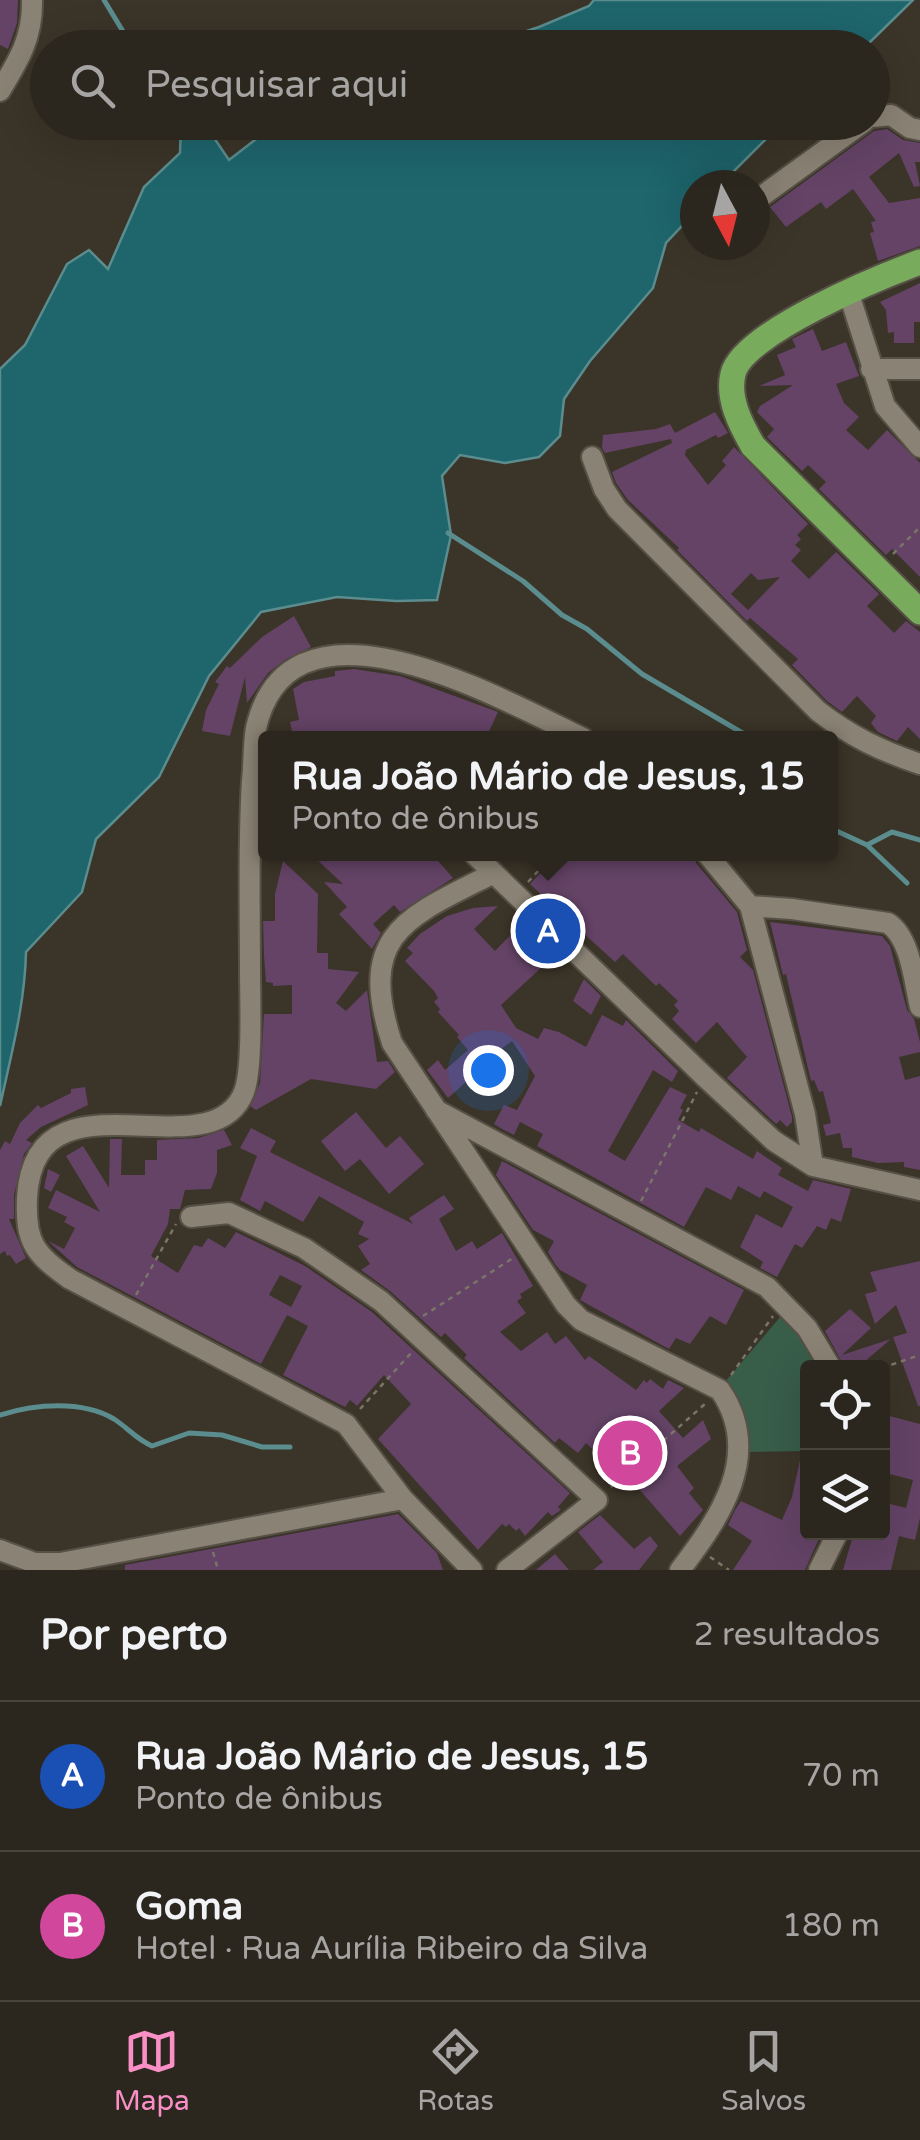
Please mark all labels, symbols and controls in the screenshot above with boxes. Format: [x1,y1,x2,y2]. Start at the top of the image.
search box [30,30,890,140]
icon: search [65,58,120,113]
text: Pesquisar aqui [145,62,408,108]
north arrow [680,170,770,260]
popup [258,731,838,861]
text: Rua João Mário de Jesus, 15 [291,754,805,800]
text: Ponto de ônibus [291,800,539,838]
pin: A [516,894,580,968]
your location [463,1045,514,1096]
map controls [800,1360,890,1540]
button: locate [800,1360,890,1450]
pin: B [598,1416,662,1490]
button: layers [800,1450,890,1540]
text: Por perto [40,1610,228,1661]
text: 2 resultados [694,1616,880,1654]
text: Rua João Mário de Jesus, 15 [135,1734,648,1780]
text: A [61,1757,84,1795]
text: 70 m [802,1757,880,1795]
text: Ponto de ônibus [135,1780,383,1818]
text: Goma [135,1884,243,1930]
text: B [61,1907,84,1945]
text: 180 m [782,1907,880,1945]
text: Hotel · Rua Aurília Ribeiro da Silva [135,1930,648,1968]
tab: Mapa [114,2024,190,2118]
tab: Rotas [417,2024,494,2118]
tab: Salvos [721,2024,806,2118]

